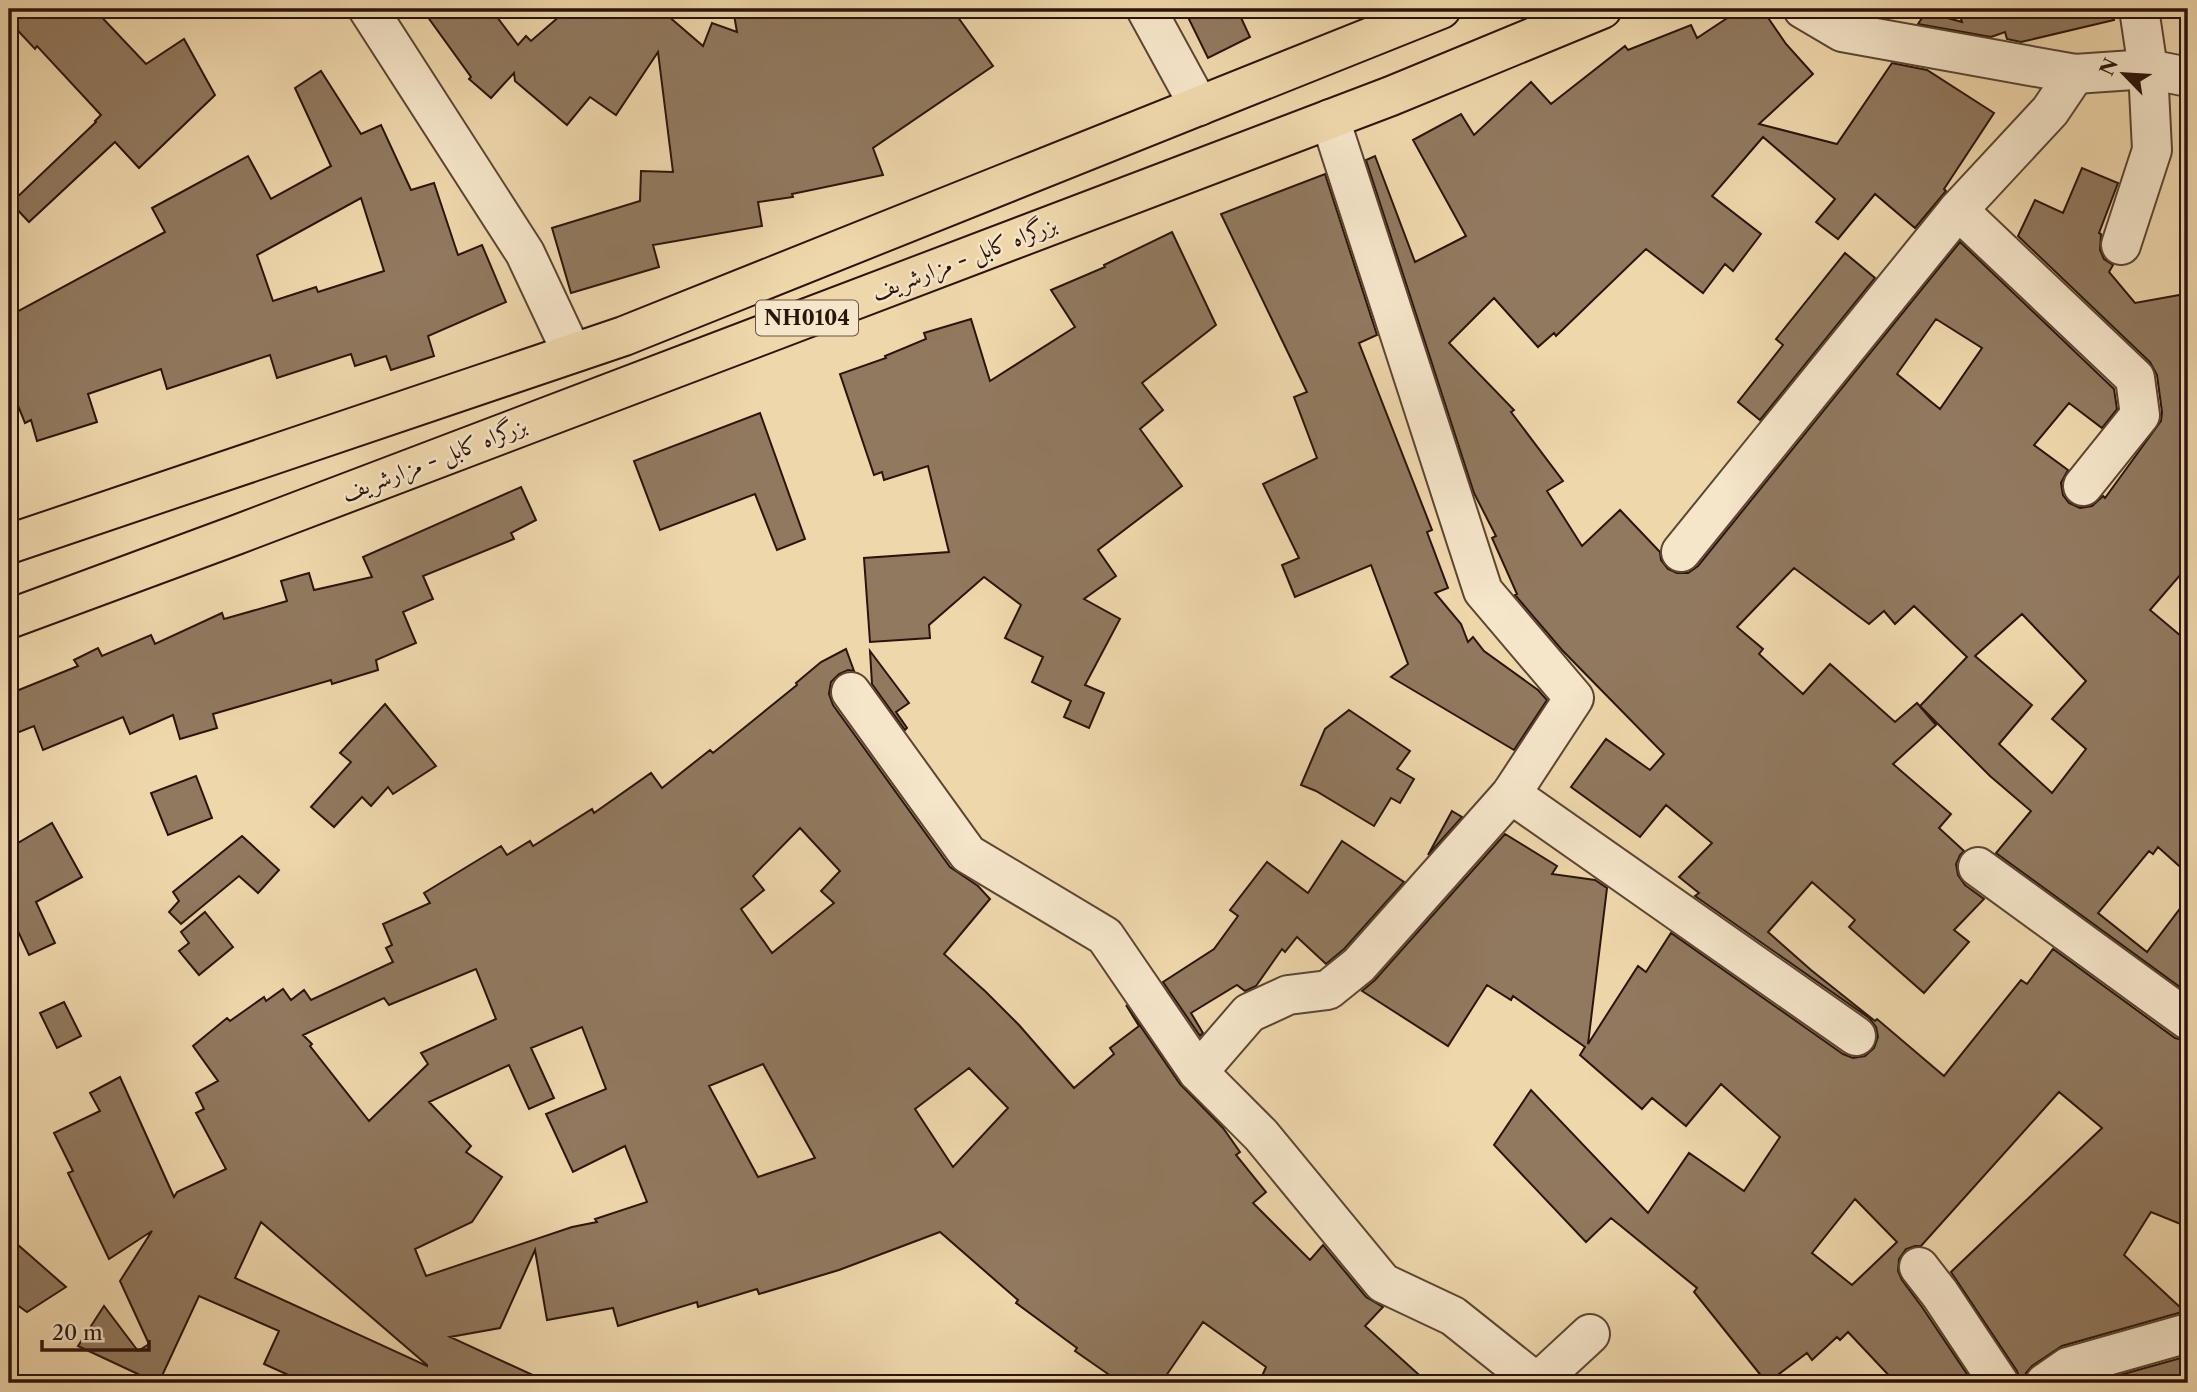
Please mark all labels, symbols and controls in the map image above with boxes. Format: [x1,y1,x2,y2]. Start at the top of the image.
north arrow [2088,38,2158,108]
text: N [2095,55,2123,79]
street label: بزرگراه کابل - مزارشریف [867,209,1062,309]
road number: NH0104 [756,300,858,336]
street label: بزرگراه کابل - مزارشریف [337,410,532,510]
scale bar [42,1308,149,1352]
text: 20 m [52,1320,103,1345]

